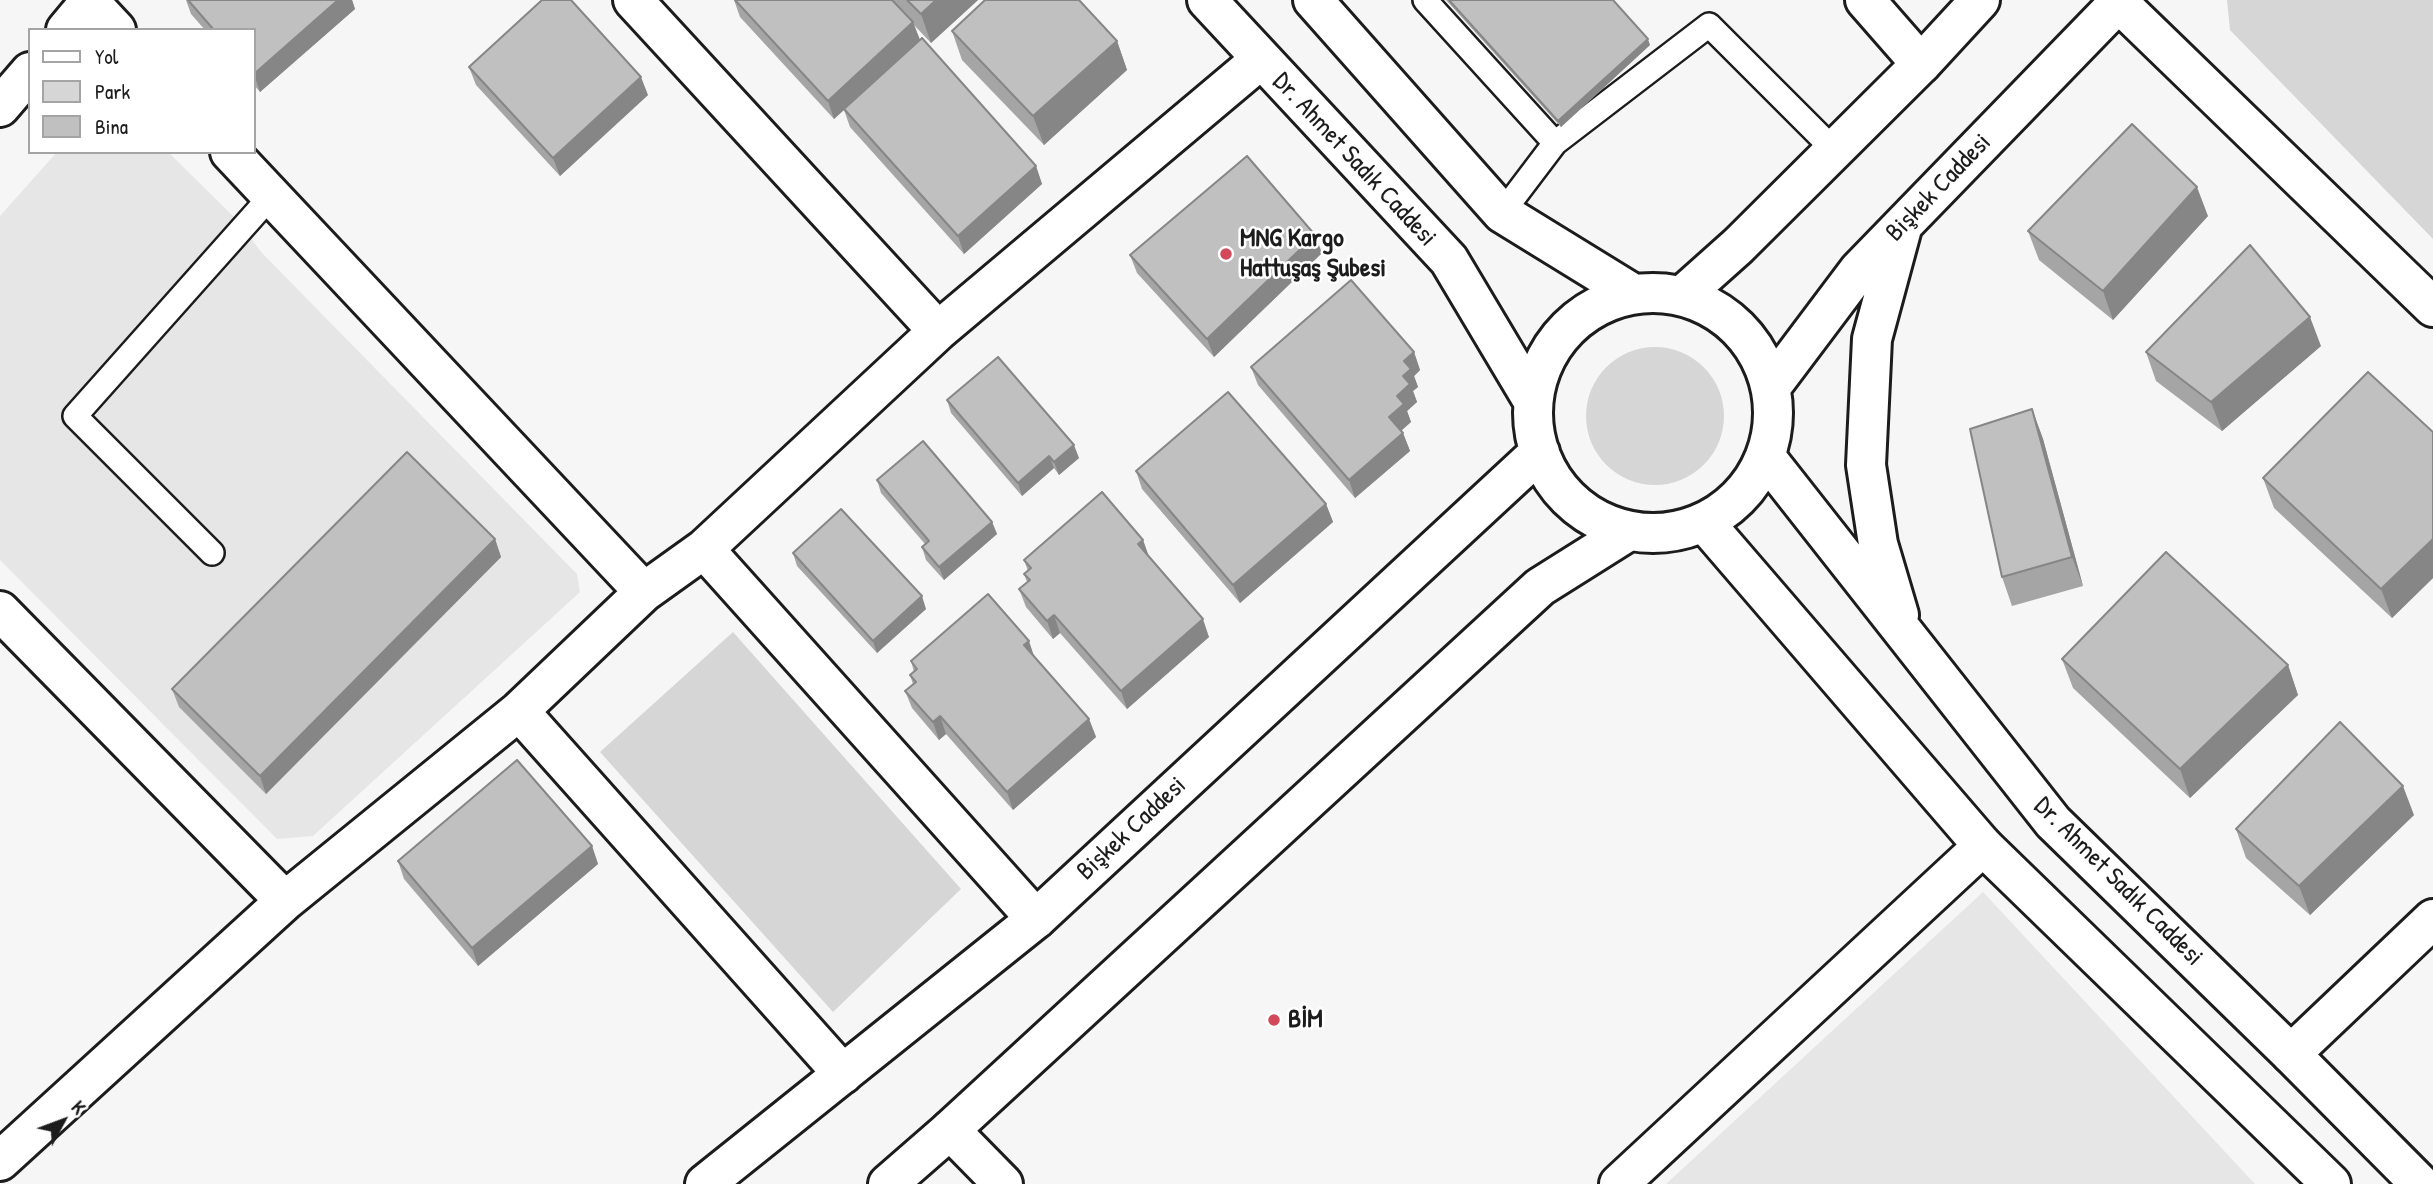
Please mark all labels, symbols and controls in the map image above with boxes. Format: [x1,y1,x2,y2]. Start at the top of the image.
legend [28,28,256,154]
text: Yol [95,42,118,71]
street label: Dr. Ahmet Sadık Caddesi [1265,67,1443,253]
text: Park [95,77,130,106]
text: Bina [95,112,128,141]
street label: Bişkek Caddesi [1880,128,1998,248]
place label: MNG Kargo Hattuşaş Şubesi [1240,223,1386,284]
marker: MNG Kargo Hattuşaş Şubesi [1218,246,1234,262]
street label: Bişkek Caddesi [1071,771,1193,887]
street label: Dr. Ahmet Sadık Caddesi [2027,791,2209,973]
place label: BİM [1288,1004,1323,1036]
marker: BİM [1266,1012,1282,1028]
north arrow [28,1086,98,1156]
text: K [66,1095,92,1120]

